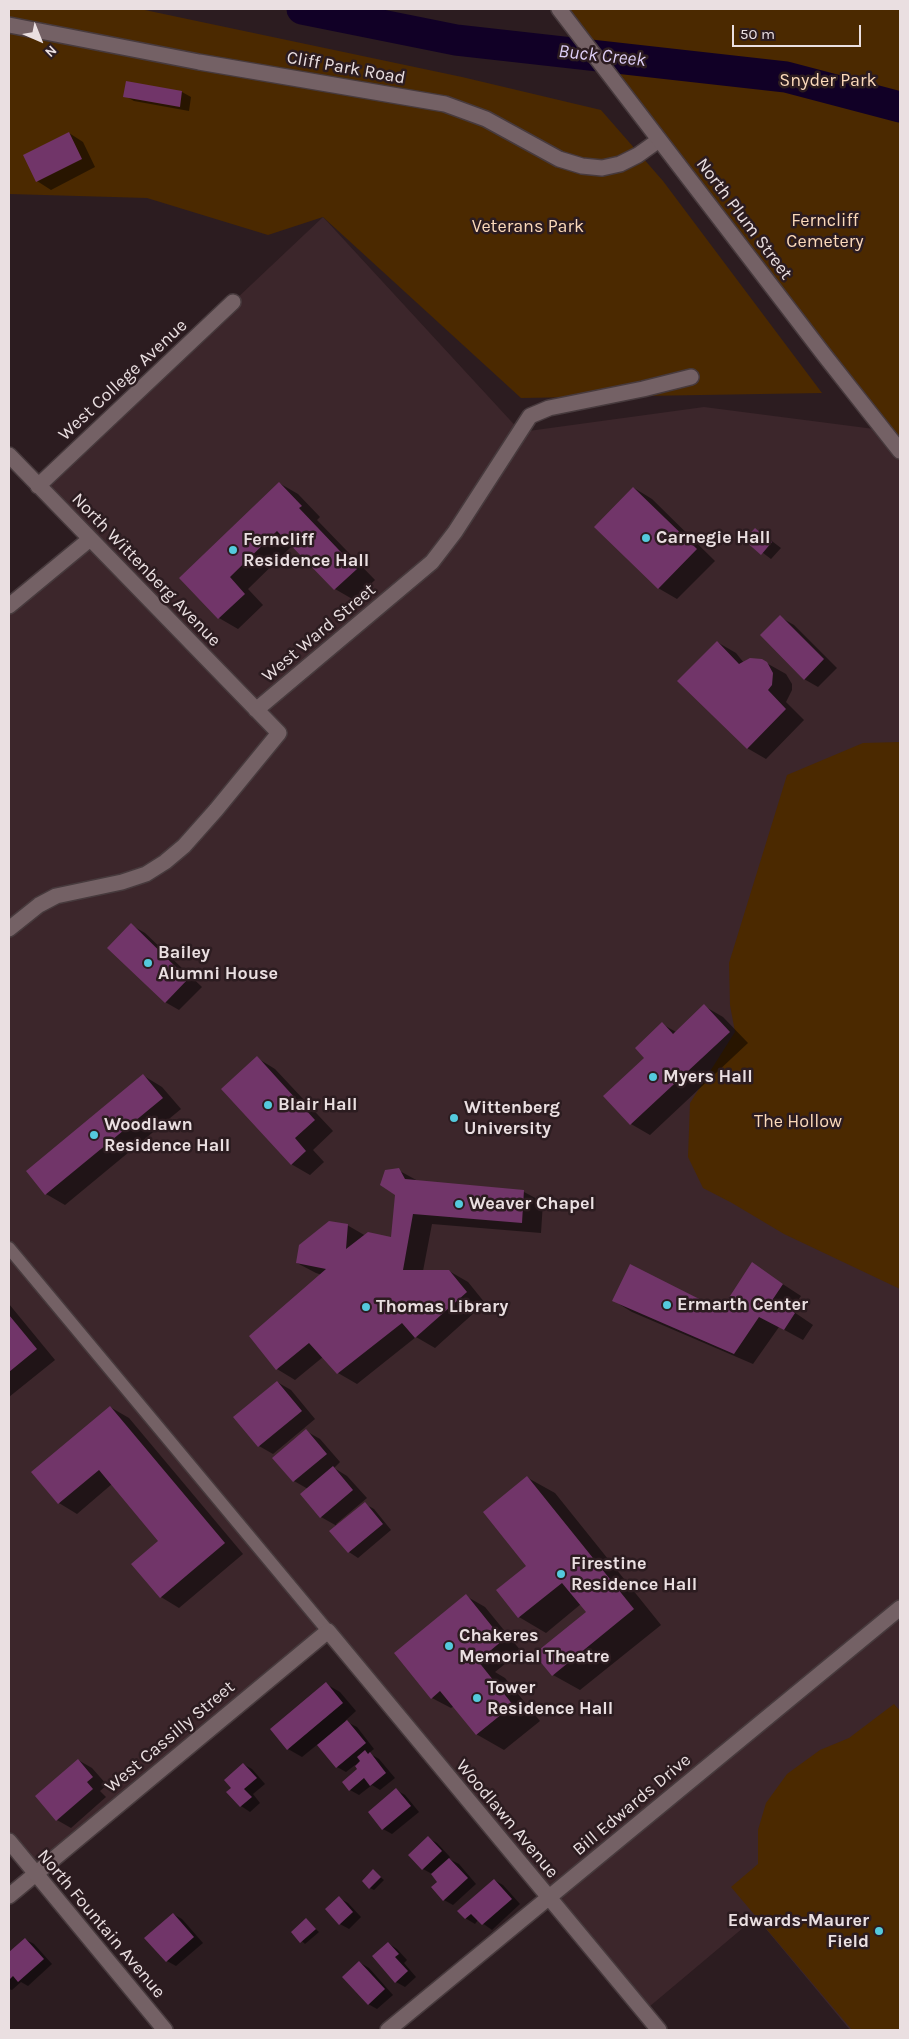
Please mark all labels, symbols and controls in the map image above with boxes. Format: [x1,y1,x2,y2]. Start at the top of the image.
north arrow [15,15,65,65]
scale bar [734,15,863,47]
text: 50 m [740,25,775,43]
water label: Buck Creek [557,40,647,72]
text: N [41,42,60,61]
street label: Cliff Park Road [285,47,407,89]
park label: Snyder Park [779,70,877,92]
street label: North Plum Street [691,154,797,284]
park label: Ferncliff Cemetery [786,210,864,252]
park label: Veterans Park [472,216,584,238]
street label: West College Avenue [54,315,192,445]
street label: North Wittenberg Avenue [67,489,225,651]
place label: Carnegie Hall [656,527,770,549]
place label: Ferncliff Residence Hall [243,529,369,572]
marker: Carnegie Hall [640,532,652,544]
marker: Ferncliff Residence Hall [227,544,239,556]
street label: West Ward Street [258,579,380,687]
place label: Bailey Alumni House [158,942,278,984]
marker: Bailey Alumni House [142,957,154,969]
place label: Myers Hall [663,1066,753,1088]
marker: Myers Hall [647,1071,659,1083]
place label: Blair Hall [278,1094,357,1116]
place label: Wittenberg University [464,1097,560,1140]
marker: Blair Hall [262,1099,274,1111]
park label: The Hollow [754,1111,842,1133]
marker: Wittenberg University [448,1112,460,1124]
place label: Woodlawn Residence Hall [104,1114,230,1156]
marker: Woodlawn Residence Hall [88,1129,100,1141]
place label: Weaver Chapel [469,1193,595,1215]
marker: Weaver Chapel [453,1198,465,1210]
place label: Ermarth Center [677,1294,808,1316]
place label: Thomas Library [376,1296,508,1318]
marker: Ermarth Center [661,1299,673,1311]
marker: Thomas Library [360,1301,372,1313]
place label: Firestine Residence Hall [571,1553,697,1596]
marker: Firestine Residence Hall [555,1568,567,1580]
place label: Chakeres Memorial Theatre [459,1625,610,1668]
marker: Chakeres Memorial Theatre [443,1640,455,1652]
street label: West Cassilly Street [101,1676,239,1798]
place label: Tower Residence Hall [487,1677,613,1720]
marker: Tower Residence Hall [471,1692,483,1704]
street label: Bill Edwards Drive [569,1749,695,1861]
street label: Woodlawn Avenue [451,1755,563,1883]
street label: North Fountain Avenue [32,1845,170,2003]
place label: Edwards-Maurer Field [728,1910,869,1952]
marker: Edwards-Maurer Field [873,1925,885,1937]

